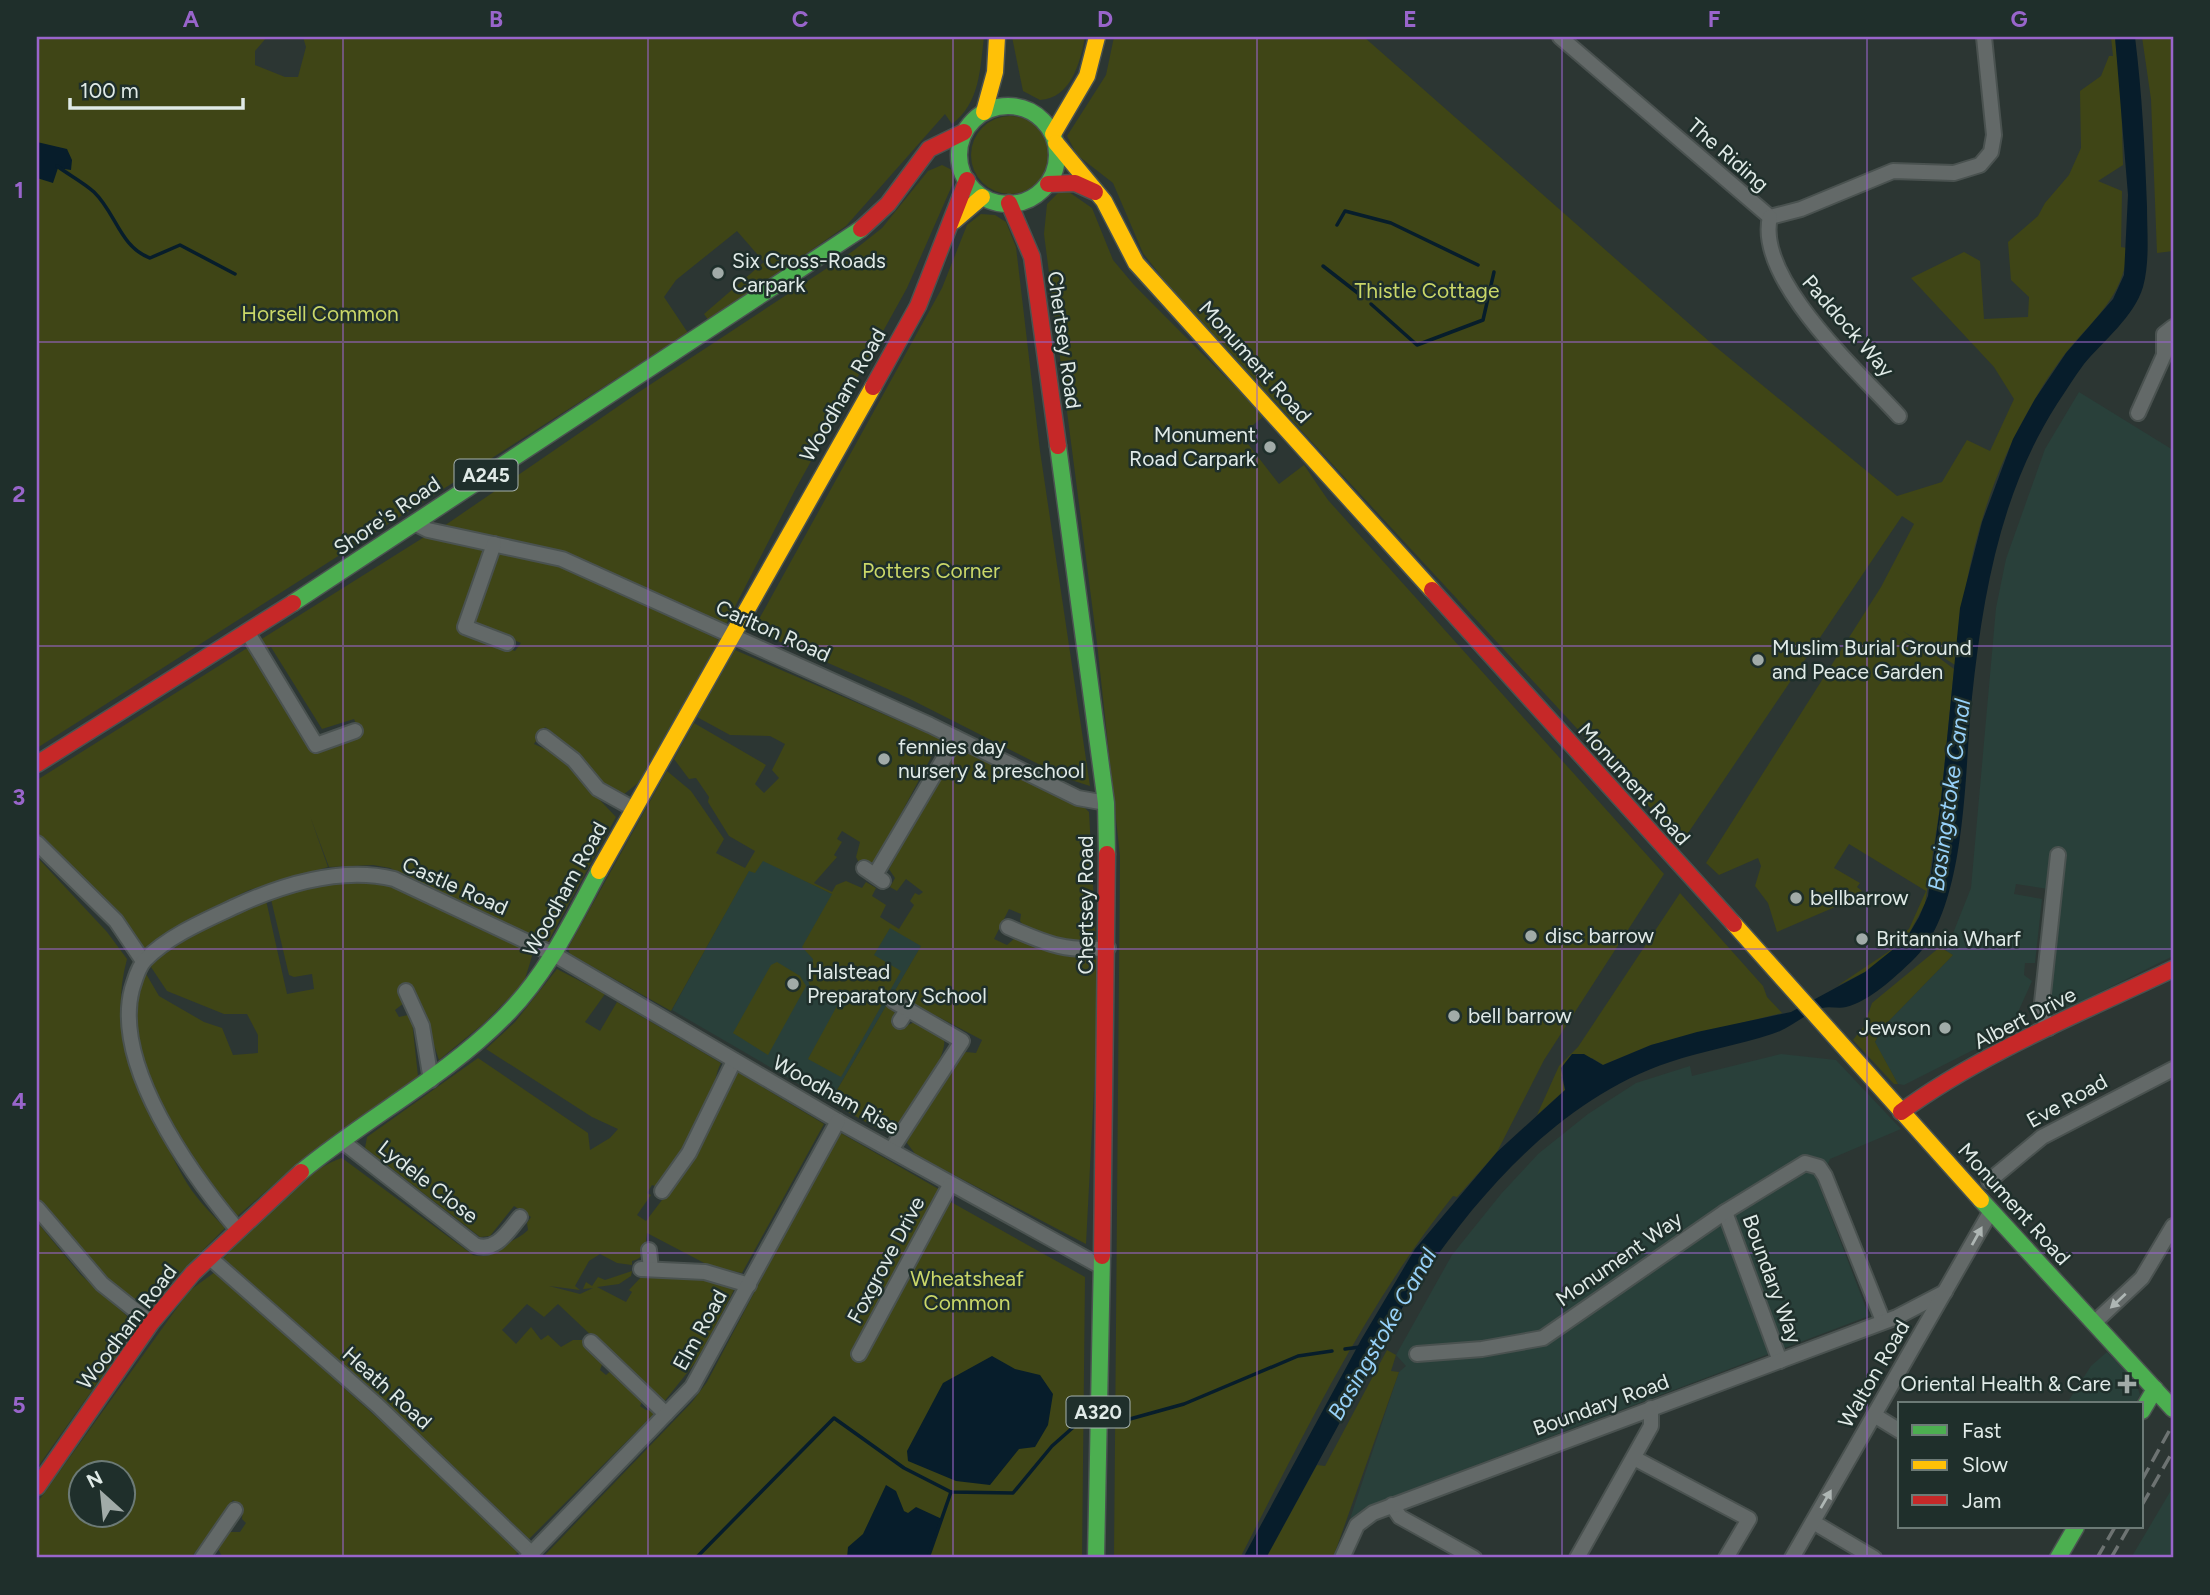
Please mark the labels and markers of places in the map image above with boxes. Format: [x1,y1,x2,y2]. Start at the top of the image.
place label: Six Cross-Roads Carpark [732,248,886,297]
marker: Six Cross-Roads Carpark [710,265,726,281]
place label: Monument Road Carpark [1129,422,1257,471]
marker: Monument Road Carpark [1262,439,1278,455]
place label: Muslim Burial Ground and Peace Garden [1772,635,1972,684]
marker: Muslim Burial Ground and Peace Garden [1750,652,1766,668]
place label: fennies day nursery & preschool [898,734,1085,783]
marker: fennies day nursery & preschool [876,751,892,767]
place label: bellbarrow [1810,885,1909,910]
marker: bellbarrow [1788,890,1804,906]
place label: disc barrow [1545,923,1655,948]
place label: Britannia Wharf [1876,926,2021,951]
marker: disc barrow [1523,928,1539,944]
marker: Britannia Wharf [1854,931,1870,947]
place label: Halstead Preparatory School [807,959,987,1008]
marker: Halstead Preparatory School [785,976,801,992]
place label: bell barrow [1468,1003,1572,1028]
marker: bell barrow [1446,1008,1462,1024]
place label: Jewson [1859,1015,1931,1040]
marker: Jewson [1937,1020,1953,1036]
place label: Oriental Health & Care [1901,1371,2111,1396]
marker: Oriental Health & Care [2117,1374,2137,1394]

